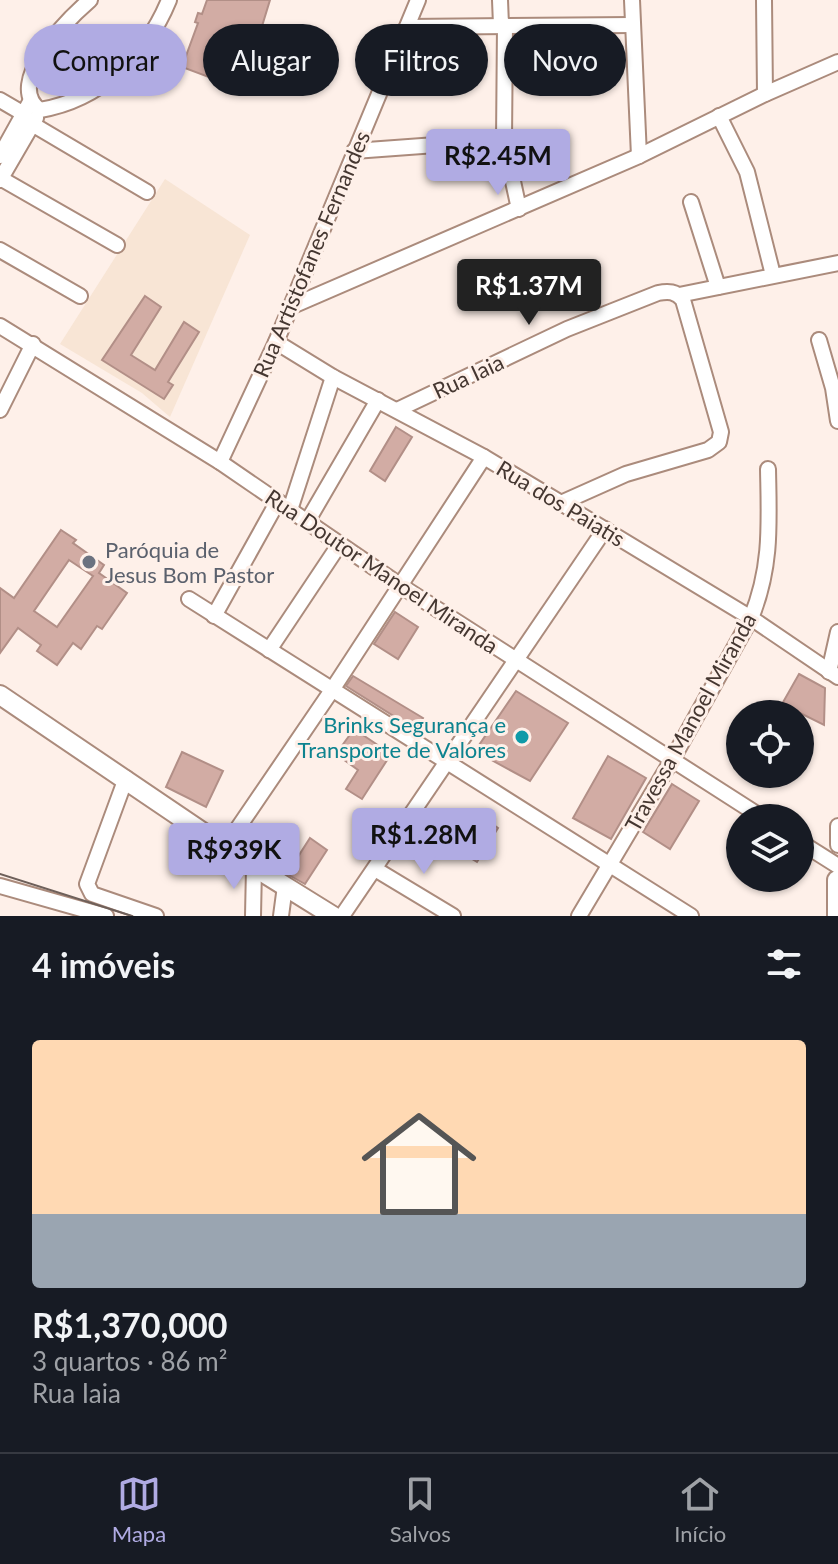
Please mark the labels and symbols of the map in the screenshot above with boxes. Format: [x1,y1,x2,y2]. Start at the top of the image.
street label: Rua Artistofanes Fernandes [247,127,375,381]
pin: R$2.45M [424,129,572,197]
pin: R$1.37M [455,259,603,327]
street label: Rua Iaia [428,348,508,404]
street label: Rua dos Paiatis [492,454,630,552]
street label: Rua Doutor Manoel Miranda [260,483,504,659]
place label: Paróquia de Jesus Bom Pastor [105,536,274,588]
marker: Paróquia de Jesus Bom Pastor [80,553,98,571]
street label: Travessa Manoel Miranda [619,608,761,836]
place label: Brinks Segurança e Transporte de Valores [298,711,506,763]
marker: Brinks Segurança e Transporte de Valores [513,728,531,746]
pin: R$1.28M [350,808,498,876]
pin: R$939K [169,823,299,891]

